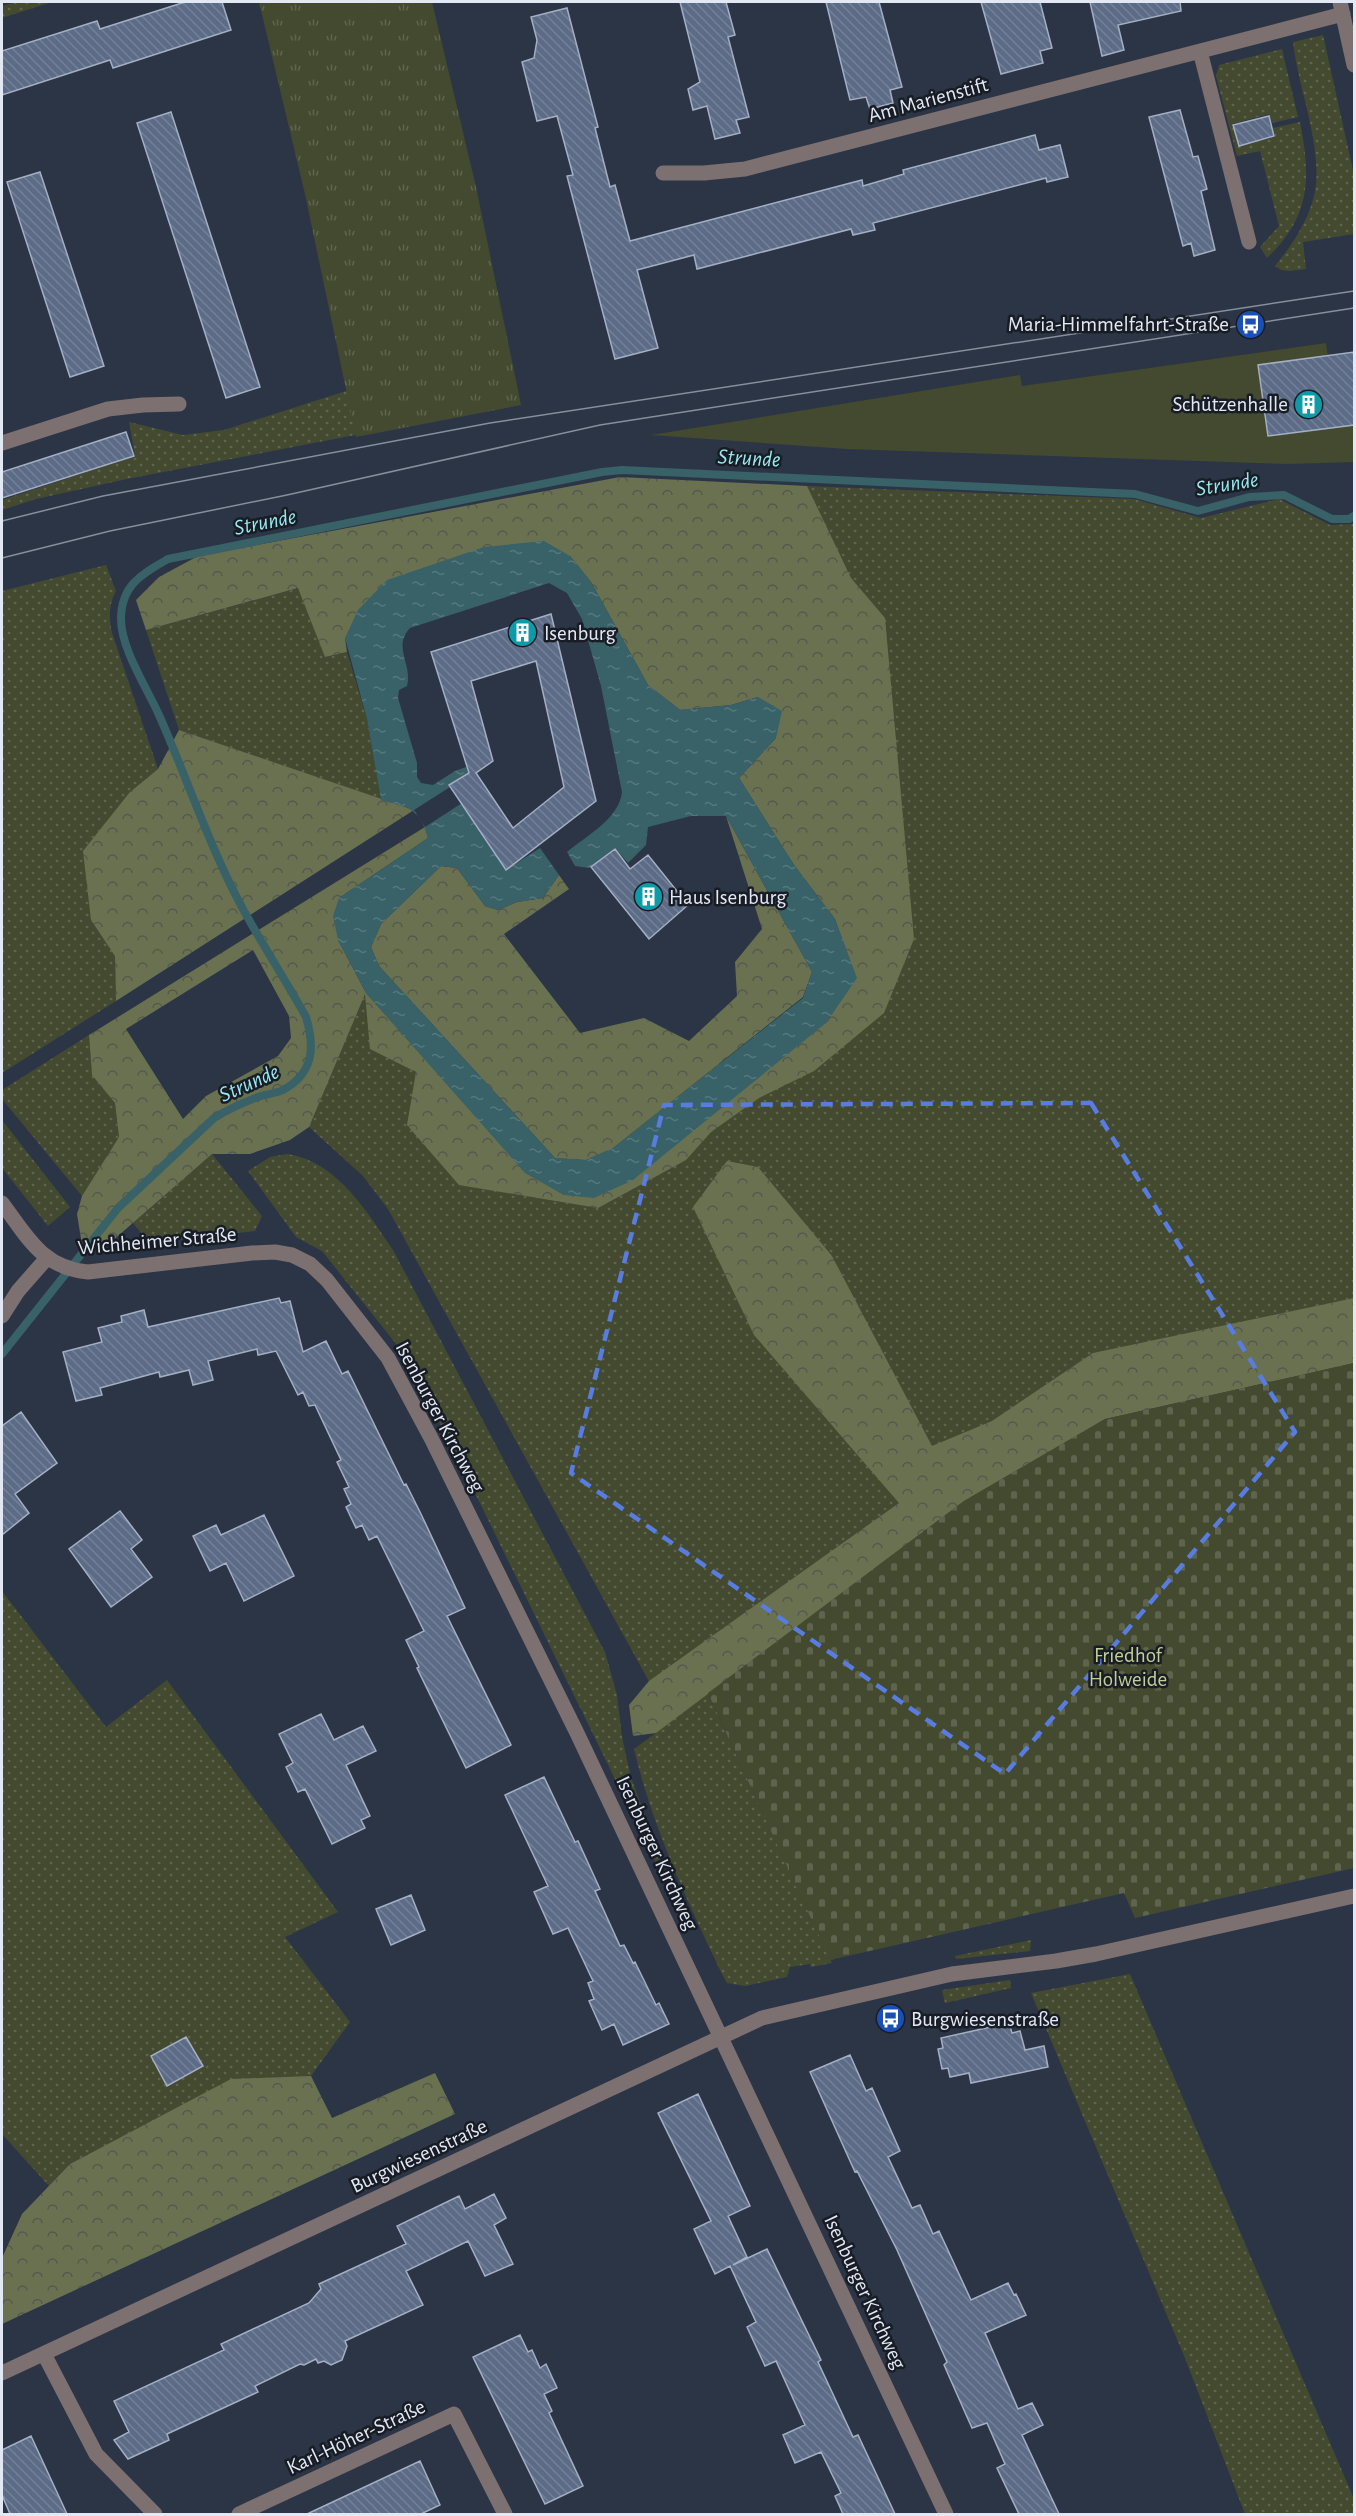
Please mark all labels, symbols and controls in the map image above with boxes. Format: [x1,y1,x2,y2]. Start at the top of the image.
street label: Am Marienstift [866,74,991,126]
bus stop icon: Maria-Himmelfahrt-Straße [1234,308,1266,340]
place label: Maria-Himmelfahrt-Straße [1008,314,1229,335]
building icon: Schützenhalle [1293,388,1325,420]
place label: Schützenhalle [1173,394,1288,415]
water label: Strunde [717,445,781,471]
water label: Strunde [1194,468,1260,500]
water label: Strunde [232,505,298,539]
building icon: Isenburg [507,617,539,649]
place label: Isenburg [544,623,617,644]
building icon: Haus Isenburg [632,881,664,913]
place label: Haus Isenburg [669,887,787,908]
water label: Strunde [216,1060,282,1106]
street label: Wichheimer Straße [77,1224,237,1258]
street label: Isenburger Kirchweg [391,1338,489,1496]
park label: Friedhof Holweide [1089,1645,1167,1690]
street label: Isenburger Kirchweg [612,1773,702,1934]
bus stop icon: Burgwiesenstraße [874,2003,906,2035]
place label: Burgwiesenstraße [911,2009,1059,2030]
street label: Burgwiesenstraße [347,2115,491,2197]
street label: Isenburger Kirchweg [820,2212,910,2373]
street label: Karl-Höher-Straße [284,2396,428,2478]

